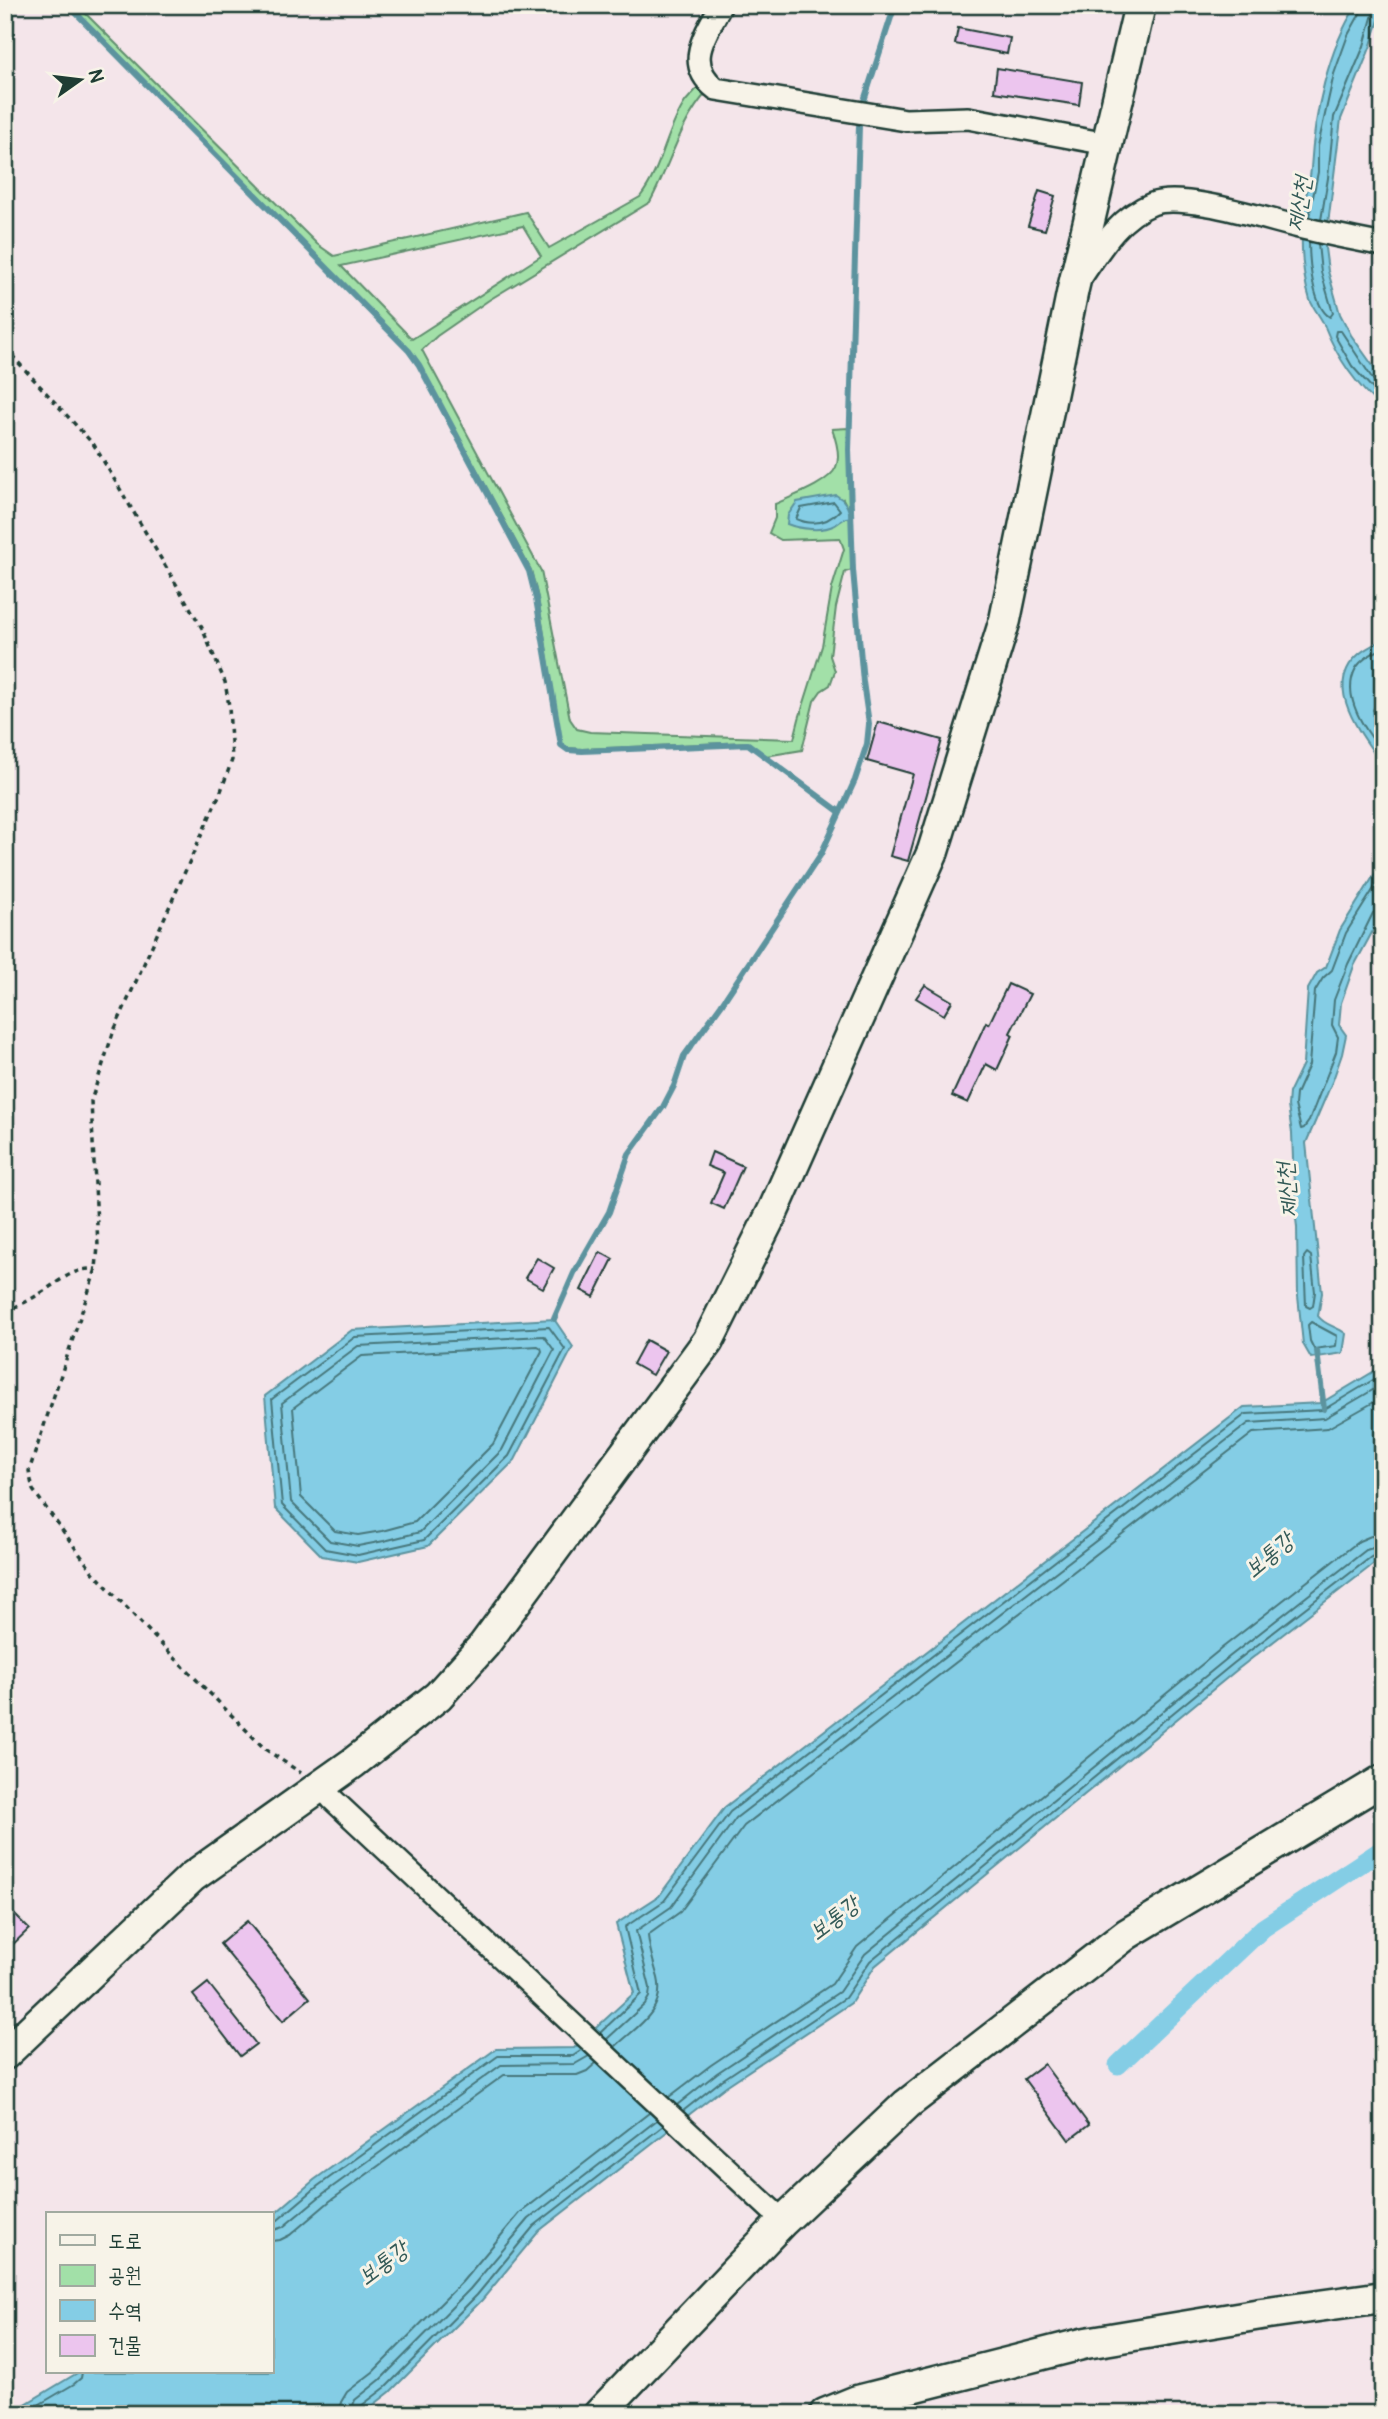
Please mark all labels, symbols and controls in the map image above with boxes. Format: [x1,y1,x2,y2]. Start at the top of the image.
north arrow [46,46,116,116]
text: N [82,67,109,85]
water label: 제산천 [1280,172,1318,234]
water label: 제산천 [1270,1159,1304,1219]
water label: 보통강 [1238,1524,1301,1584]
water label: 보통강 [803,1888,867,1946]
legend [46,2212,273,2374]
text: 도로 [108,2228,142,2255]
water label: 보통강 [352,2233,416,2291]
text: 공원 [108,2262,142,2289]
text: 수역 [108,2298,142,2325]
text: 건물 [108,2332,142,2359]

